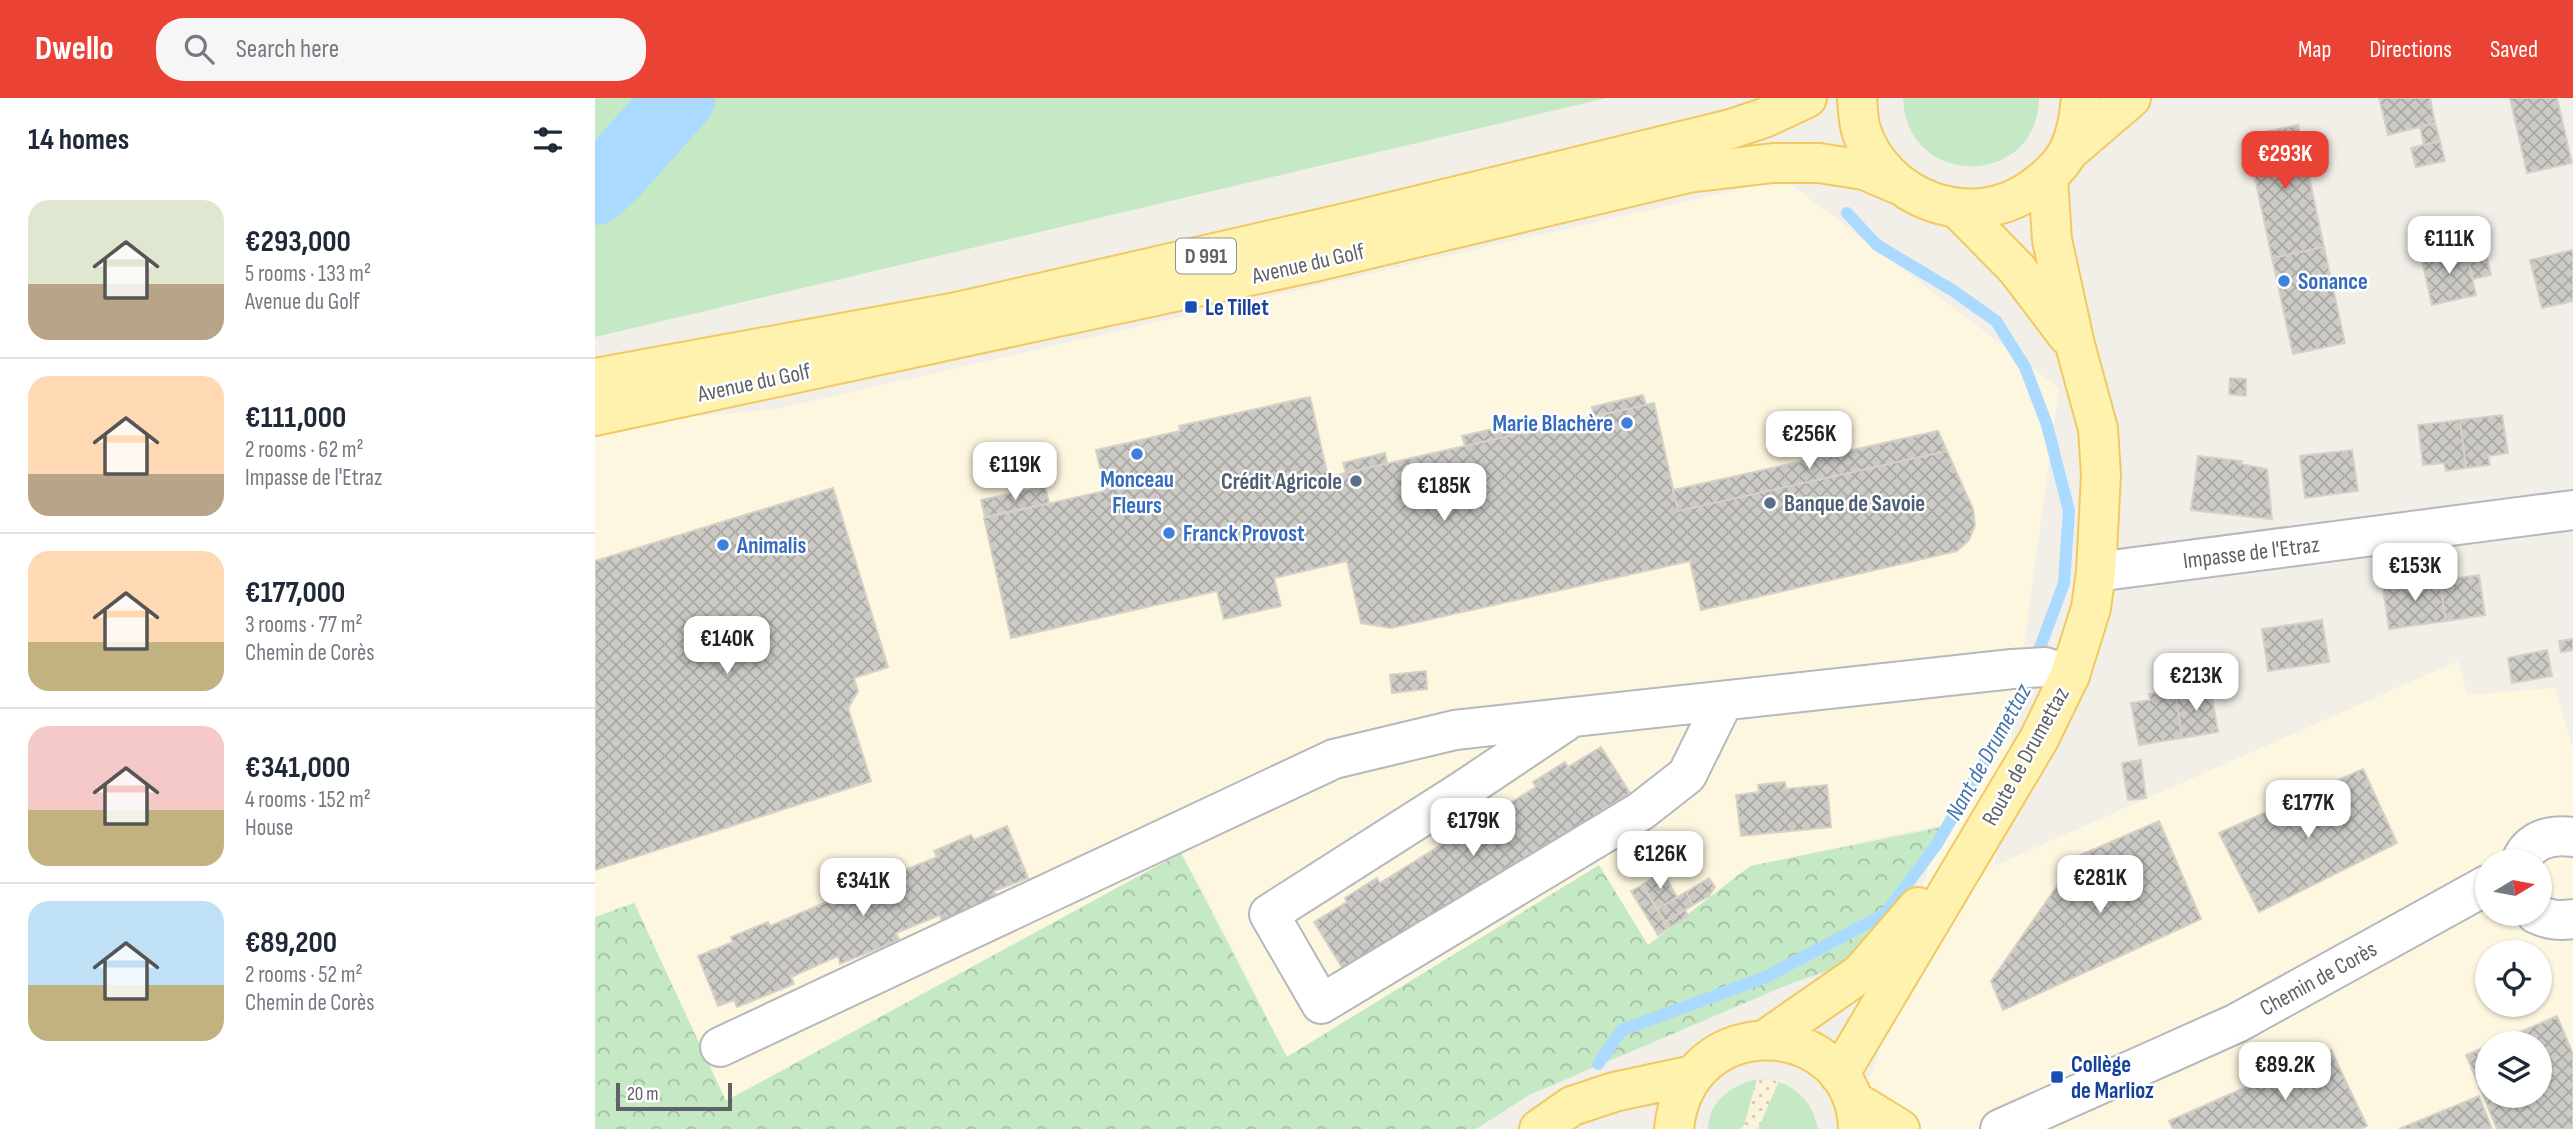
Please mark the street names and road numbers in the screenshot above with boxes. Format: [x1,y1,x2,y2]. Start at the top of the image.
street label: Avenue du Golf [1248,237,1368,291]
road number: D 991 [1176,238,1236,274]
street label: Avenue du Golf [694,357,814,409]
street label: Impasse de l'Etraz [2181,531,2321,575]
street label: Route de Drumettaz [1976,682,2076,831]
street label: Chemin de Corès [2255,935,2382,1023]

